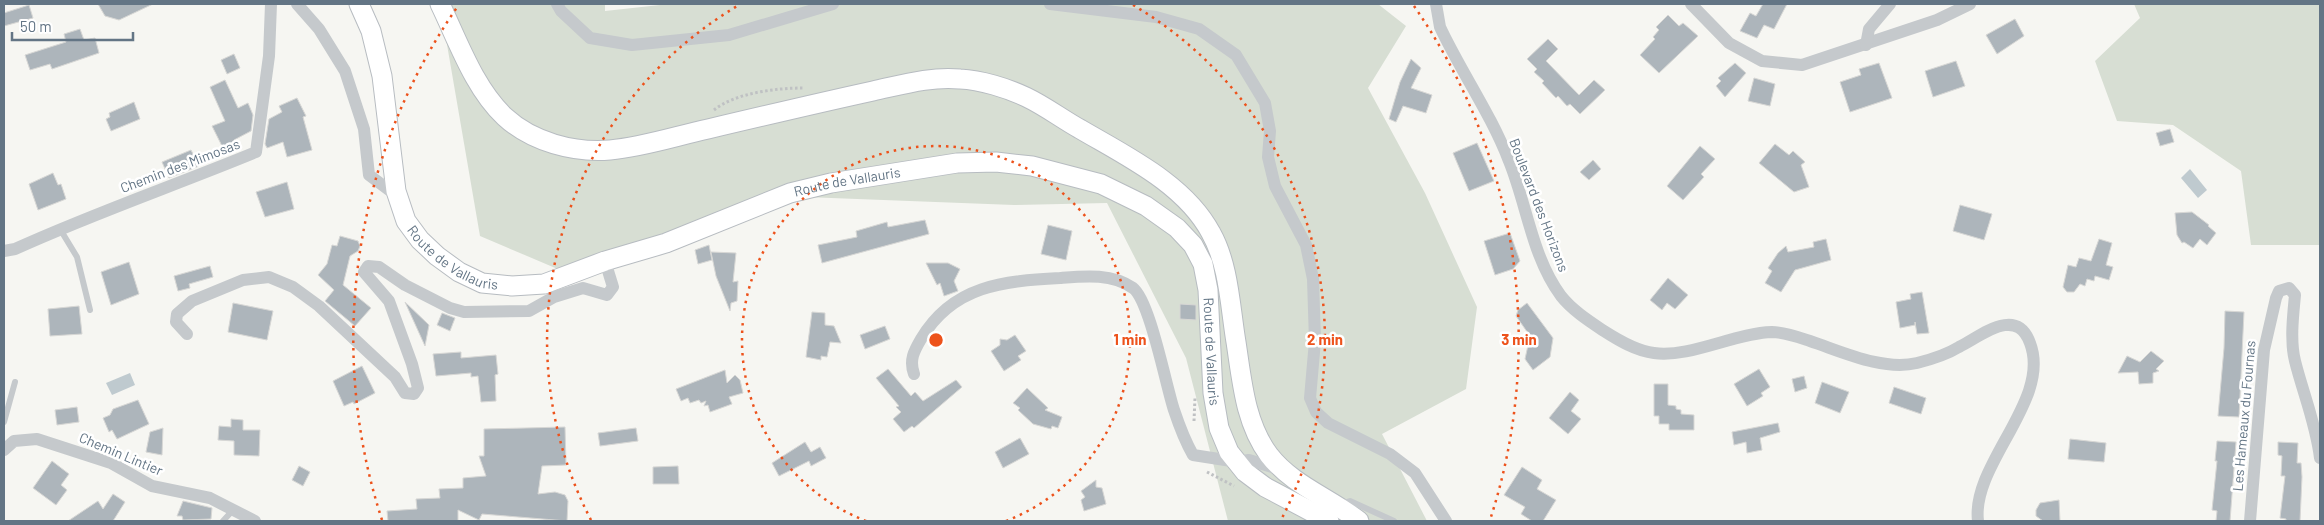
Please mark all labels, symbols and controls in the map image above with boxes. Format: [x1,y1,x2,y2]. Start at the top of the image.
scale bar [12,10,134,42]
text: 50 m [20,17,52,35]
street label: Chemin des Mimosas [118,135,242,196]
street label: Boulevard des Horizons [1506,136,1573,274]
street label: Route de Vallauris [792,163,902,200]
street label: Route de Vallauris [404,222,499,293]
street label: Route de Vallauris [1200,297,1224,407]
text: 1 min [1114,330,1146,348]
text: 2 min [1307,330,1343,348]
text: 3 min [1501,330,1537,348]
centre of rings [927,331,945,349]
street label: Les Hameaux du Fournas [2228,340,2259,492]
street label: Chemin Lintier [77,428,166,479]

